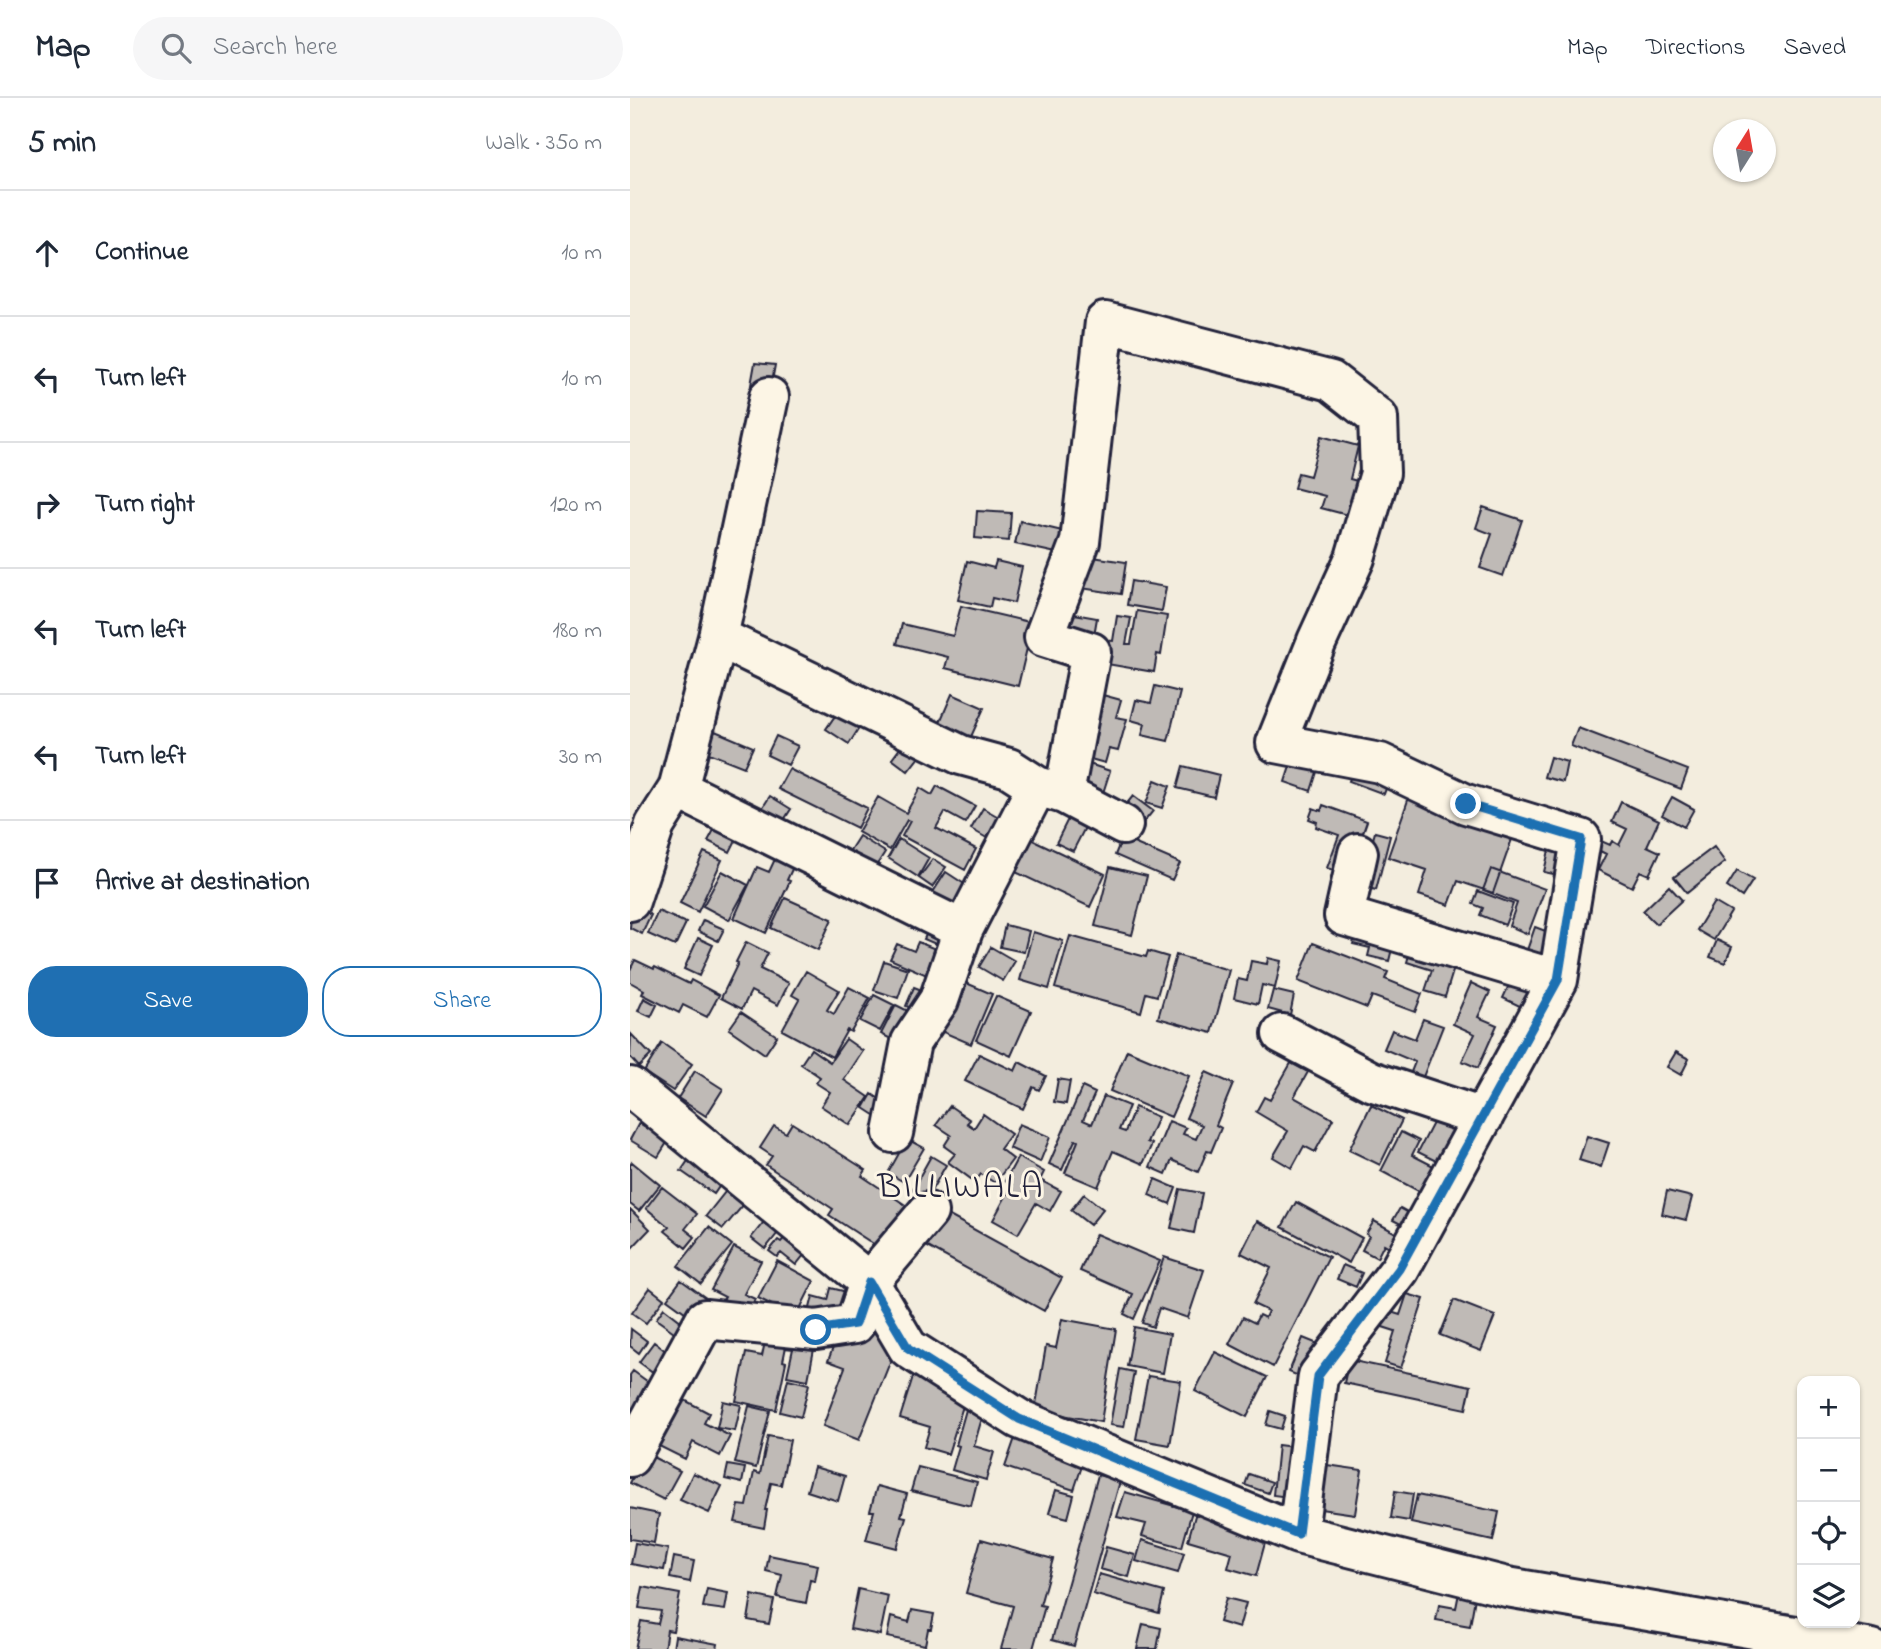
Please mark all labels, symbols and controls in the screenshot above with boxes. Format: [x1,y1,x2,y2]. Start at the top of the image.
search box [133,17,623,80]
text: Map [35,24,91,72]
icon: search [157,29,195,67]
text: Search here [213,29,337,67]
text: Map [1567,31,1608,66]
text: Directions [1646,31,1745,66]
text: Saved [1783,31,1846,66]
north arrow [1713,119,1776,182]
text: 5 min [28,122,96,166]
text: Walk · 350 m [485,127,602,160]
icon: ahead [28,234,66,272]
text: Continue [95,234,188,272]
text: 10 m [561,237,602,270]
icon: left [28,360,66,398]
text: Turn left [95,360,186,398]
text: 10 m [561,363,602,396]
icon: right [28,486,66,524]
text: Turn right [95,486,195,524]
text: 120 m [550,489,602,522]
icon: left [28,612,66,650]
text: Turn left [95,612,186,650]
text: 180 m [553,615,602,648]
icon: left [28,738,66,776]
text: Turn left [95,738,186,776]
text: 30 m [559,741,602,774]
route end [1450,788,1481,819]
icon: arrive [28,864,66,902]
text: Arrive at destination [95,864,310,902]
button: Save [28,966,308,1037]
button: Share [322,966,602,1037]
district label: BILLIWALA [876,1163,1045,1214]
route start [800,1314,831,1345]
map controls [1797,1376,1860,1628]
button: + [1797,1376,1860,1439]
button: − [1797,1439,1860,1502]
button: locate [1797,1502,1860,1565]
button: layers [1797,1565,1860,1628]

